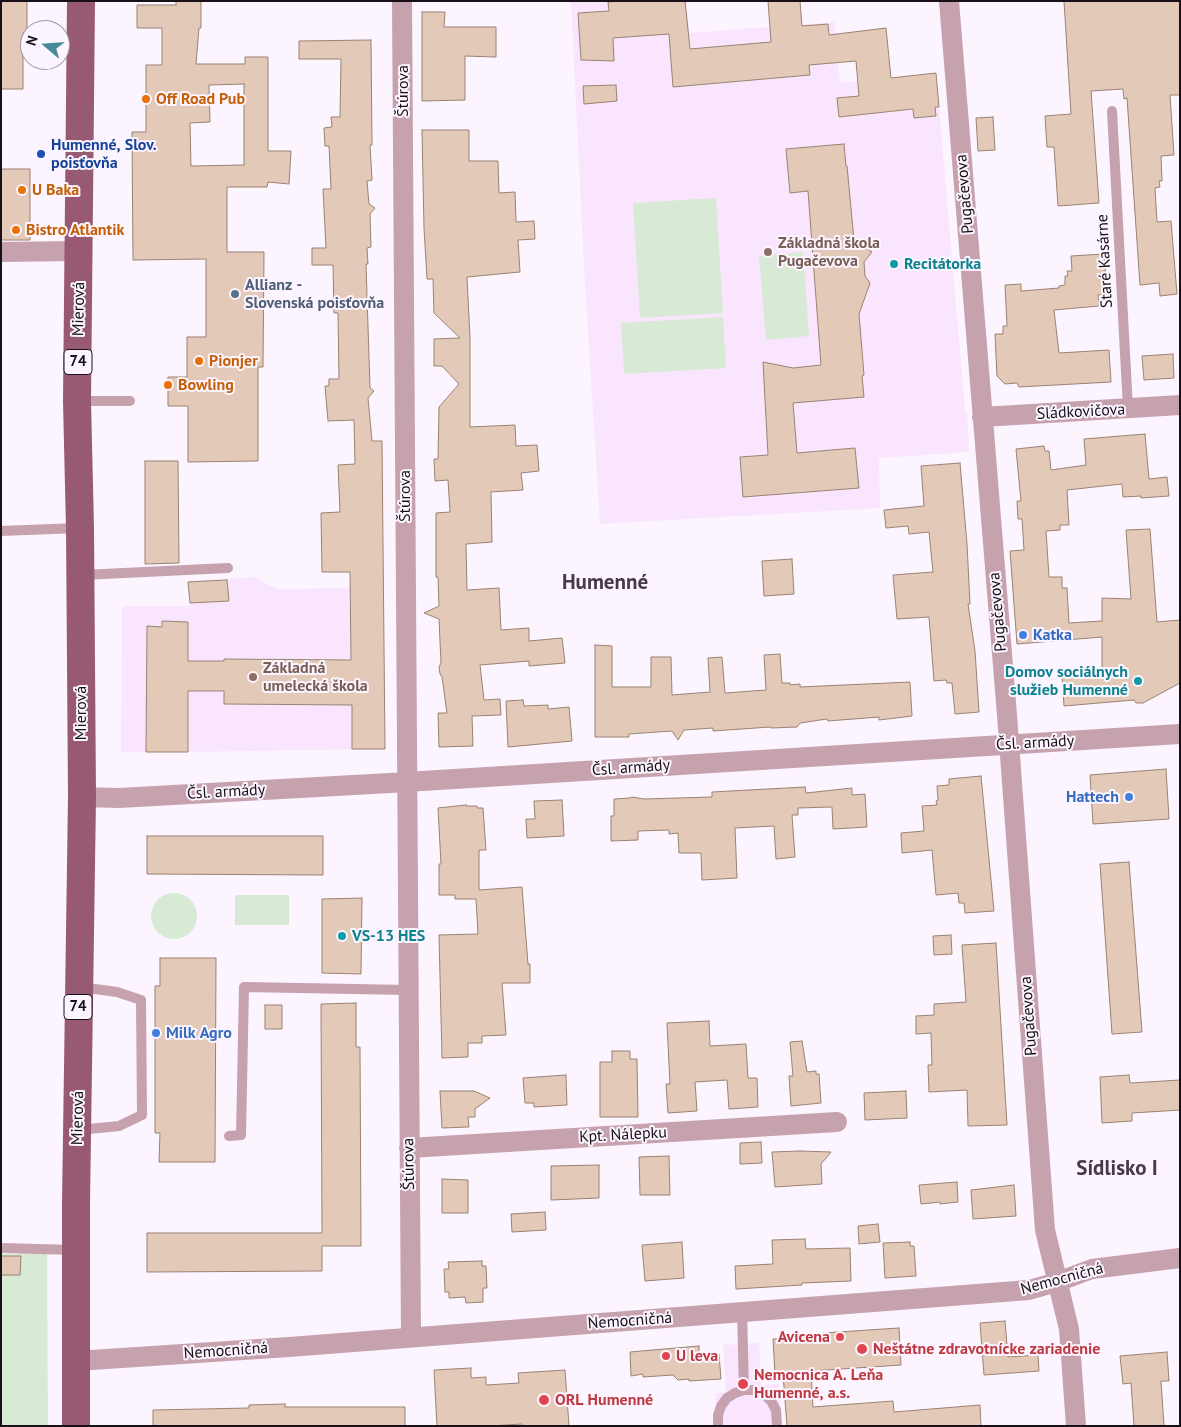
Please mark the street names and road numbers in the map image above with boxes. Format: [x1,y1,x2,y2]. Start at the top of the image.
street label: Štúrova [393,65,413,117]
street label: Pugačevova [952,153,978,235]
street label: Staré Kasárne [1093,214,1117,308]
street label: Mierová [69,282,89,336]
road number: 74 [64,350,92,374]
street label: Sládkovičova [1036,400,1126,424]
street label: Štúrova [395,470,415,522]
street label: Pugačevova [985,571,1011,653]
street label: Mierová [71,686,91,740]
street label: Čsl. armády [995,731,1075,755]
street label: Čsl. armády [591,756,671,780]
street label: Čsl. armády [186,780,266,804]
street label: Pugačevova [1017,976,1041,1056]
road number: 74 [64,994,92,1020]
street label: Mierová [68,1091,88,1145]
street label: Kpt. Nálepku [579,1123,667,1147]
street label: Štúrova [399,1138,419,1190]
street label: Nemocničná [1019,1259,1105,1299]
street label: Nemocničná [587,1308,673,1334]
street label: Nemocničná [183,1338,269,1364]

